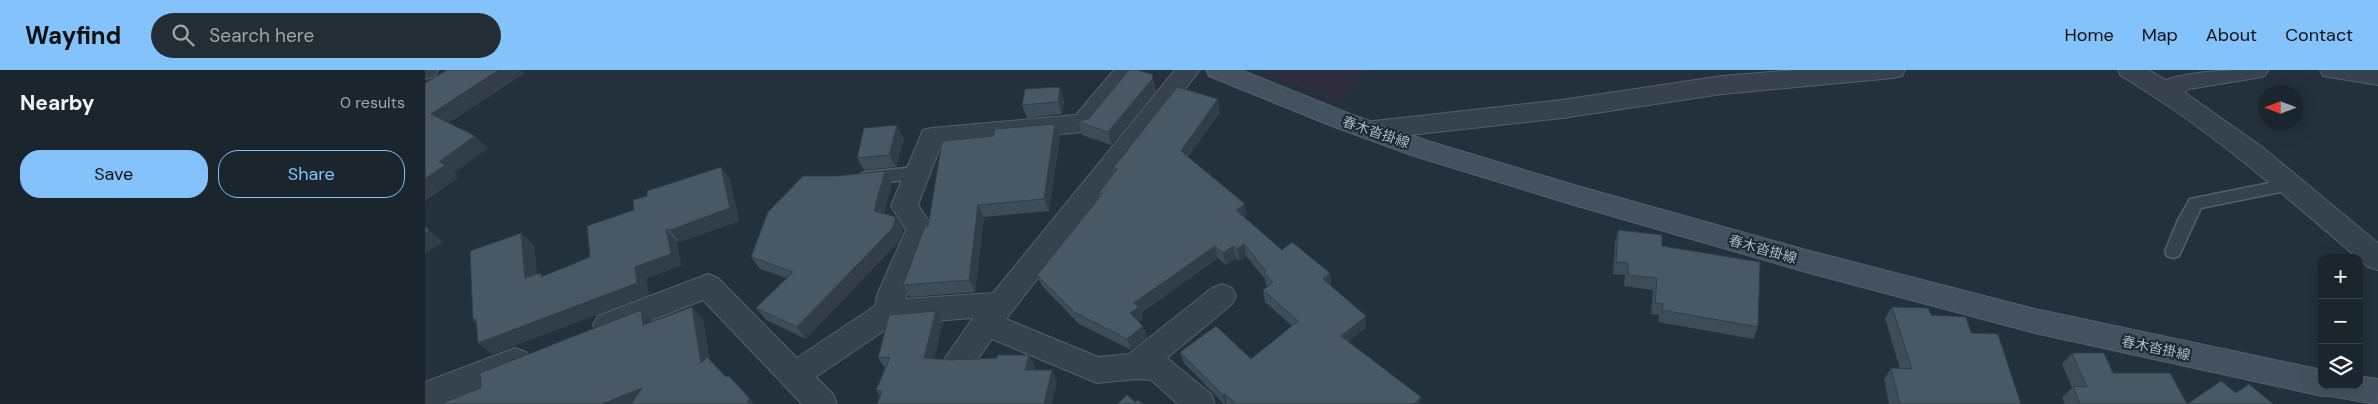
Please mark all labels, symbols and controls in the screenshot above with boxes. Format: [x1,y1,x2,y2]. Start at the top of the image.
search box [151,13,501,58]
text: Wayfind [25,20,121,51]
icon: search [169,21,197,49]
text: Search here [209,23,314,48]
text: Home [2064,23,2114,47]
text: Map [2142,23,2178,47]
text: About [2206,23,2257,47]
text: Contact [2285,23,2353,47]
north arrow [2258,85,2303,130]
text: Nearby [20,89,94,117]
text: 0 results [340,92,405,113]
street label: 春木沓掛線 [1340,112,1412,152]
button: Save [20,150,208,198]
button: Share [218,150,405,198]
street label: 春木沓掛線 [1727,231,1799,267]
map controls [2318,254,2363,389]
button: + [2318,254,2363,299]
button: − [2318,299,2363,344]
street label: 春木沓掛線 [2120,332,2192,364]
button: layers [2318,344,2363,389]

